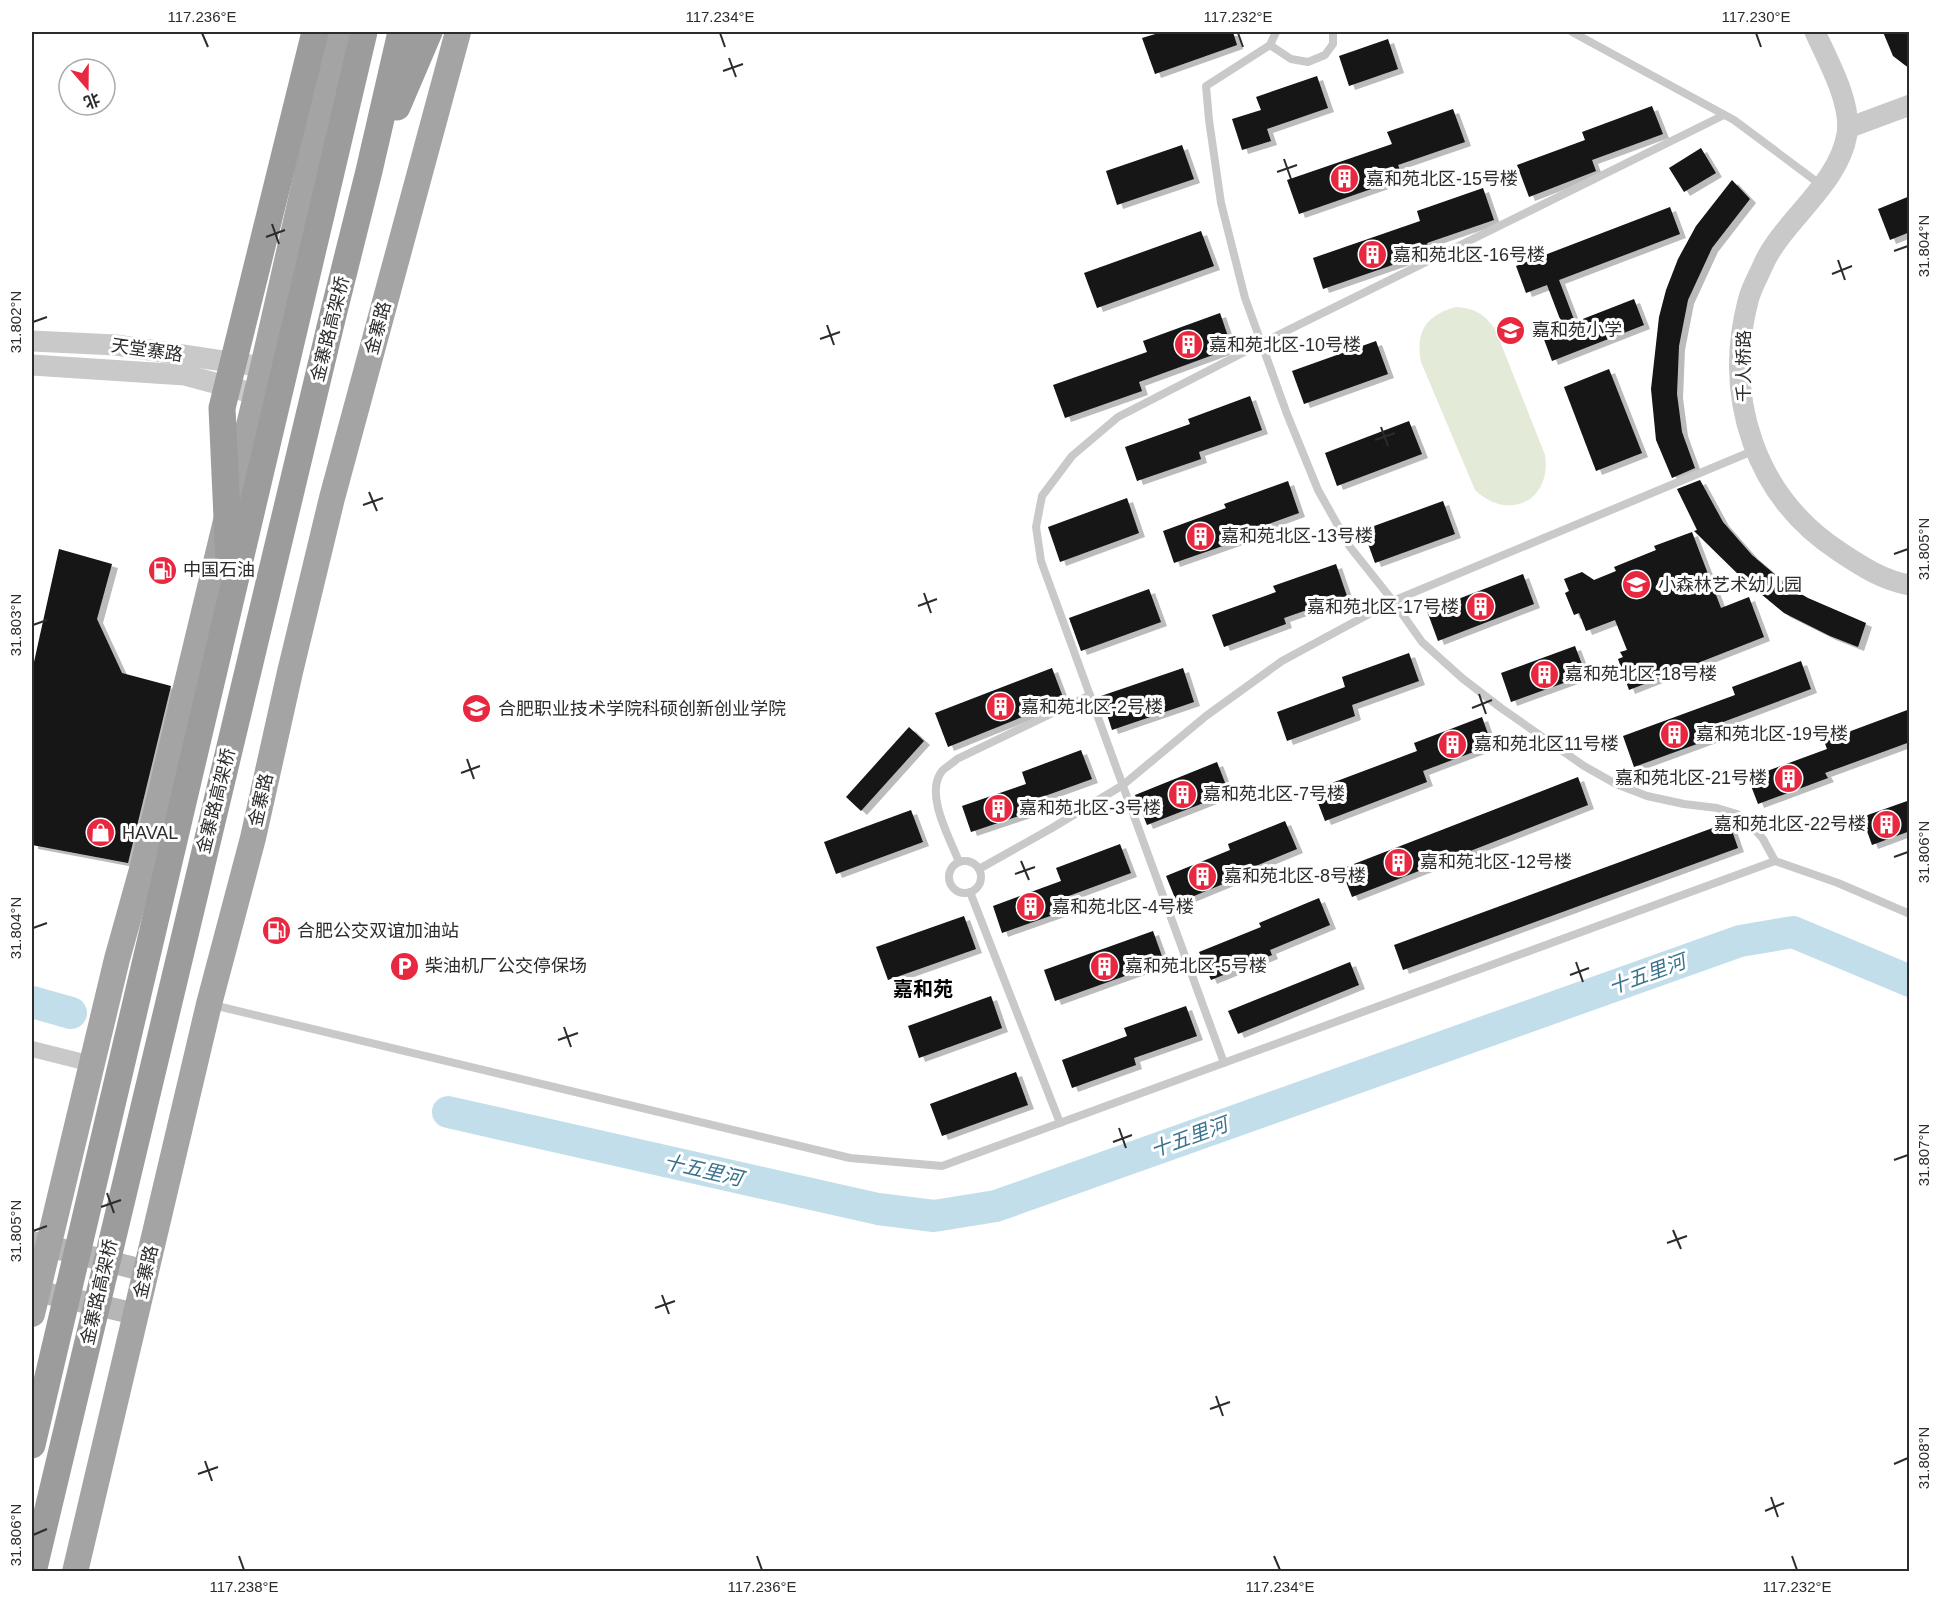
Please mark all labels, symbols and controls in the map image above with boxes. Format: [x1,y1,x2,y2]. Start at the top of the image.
text: 117.236°E [167,8,237,25]
text: 117.234°E [685,8,755,25]
text: 117.232°E [1203,8,1273,25]
text: 117.230°E [1721,8,1791,25]
north arrow [57,57,117,117]
text: 北 [82,90,102,111]
building icon: 嘉和苑北区-15号楼 [1329,163,1361,195]
place label: 嘉和苑北区-15号楼 [1366,169,1518,189]
text: 31.804°N [1915,215,1932,277]
building icon: 嘉和苑北区-16号楼 [1356,239,1388,271]
place label: 嘉和苑北区-16号楼 [1393,245,1545,265]
street label: 金寨路高架桥 [307,274,353,384]
text: 31.802°N [7,291,24,353]
street label: 金寨路 [361,299,395,357]
school or university icon: 嘉和苑小学 [1495,314,1527,346]
place label: 嘉和苑小学 [1532,320,1622,340]
building icon: 嘉和苑北区-10号楼 [1172,329,1204,361]
street label: 千人桥路 [1734,330,1754,402]
street label: 天堂寨路 [110,335,184,365]
place label: 嘉和苑北区-10号楼 [1209,335,1361,355]
text: 31.805°N [1915,518,1932,580]
building icon: 嘉和苑北区-13号楼 [1184,520,1216,552]
place label: 嘉和苑北区-13号楼 [1221,526,1373,546]
fuel station icon: 中国石油 [146,554,178,586]
place label: 中国石油 [183,560,255,580]
school or university icon: 小森林艺术幼儿园 [1621,569,1653,601]
place label: 小森林艺术幼儿园 [1658,575,1802,595]
building icon: 嘉和苑北区-17号楼 [1464,591,1496,623]
text: 31.803°N [7,594,24,656]
place label: 嘉和苑北区-17号楼 [1307,597,1459,617]
building icon: 嘉和苑北区-18号楼 [1528,658,1560,690]
place label: 嘉和苑北区-18号楼 [1565,664,1717,684]
building icon: 嘉和苑北区-2号楼 [984,691,1016,723]
school or university icon: 合肥职业技术学院科硕创新创业学院 [461,693,493,725]
place label: 嘉和苑北区-2号楼 [1021,697,1163,717]
place label: 合肥职业技术学院科硕创新创业学院 [498,699,786,719]
building icon: 嘉和苑北区-19号楼 [1659,718,1691,750]
place label: 嘉和苑北区-19号楼 [1696,724,1848,744]
building icon: 嘉和苑北区11号楼 [1437,728,1469,760]
place label: 嘉和苑北区11号楼 [1474,734,1619,754]
street label: 金寨路高架桥 [193,746,239,856]
building icon: 嘉和苑北区-21号楼 [1772,762,1804,794]
place label: 嘉和苑北区-21号楼 [1615,768,1767,788]
street label: 金寨路 [245,771,277,829]
building icon: 嘉和苑北区-7号楼 [1166,778,1198,810]
place label: 嘉和苑北区-7号楼 [1203,784,1345,804]
building icon: 嘉和苑北区-3号楼 [982,792,1014,824]
place label: 嘉和苑北区-3号楼 [1019,798,1161,818]
building icon: 嘉和苑北区-22号楼 [1871,808,1903,840]
place label: 嘉和苑北区-22号楼 [1714,814,1866,834]
shop icon: HAVAL [85,817,117,849]
text: 31.806°N [1915,821,1932,883]
place label: HAVAL [122,823,178,843]
building icon: 嘉和苑北区-12号楼 [1383,846,1415,878]
place label: 嘉和苑北区-12号楼 [1420,852,1572,872]
building icon: 嘉和苑北区-8号楼 [1187,860,1219,892]
place label: 嘉和苑北区-8号楼 [1224,866,1366,886]
building icon: 嘉和苑北区-4号楼 [1015,891,1047,923]
text: 31.804°N [7,897,24,959]
place label: 嘉和苑北区-4号楼 [1052,897,1194,917]
fuel station icon: 合肥公交双谊加油站 [260,915,292,947]
place label: 合肥公交双谊加油站 [297,921,459,941]
water label: 十五里河 [1606,949,1692,998]
parking icon: 柴油机厂公交停保场 [388,950,420,982]
building icon: 嘉和苑北区-5号楼 [1088,950,1120,982]
place label: 柴油机厂公交停保场 [425,956,587,976]
place label: 嘉和苑北区-5号楼 [1125,956,1267,976]
district label: 嘉和苑 [893,978,953,1000]
water label: 十五里河 [1148,1112,1234,1161]
text: 31.807°N [1915,1124,1932,1186]
water label: 十五里河 [662,1150,748,1191]
text: 31.805°N [7,1200,24,1262]
street label: 金寨路高架桥 [77,1237,121,1347]
street label: 金寨路 [130,1243,162,1301]
text: 31.808°N [1915,1427,1932,1489]
text: 31.806°N [7,1504,24,1566]
text: 117.238°E [209,1578,279,1595]
text: 117.236°E [727,1578,797,1595]
text: 117.234°E [1245,1578,1315,1595]
text: 117.232°E [1762,1578,1832,1595]

